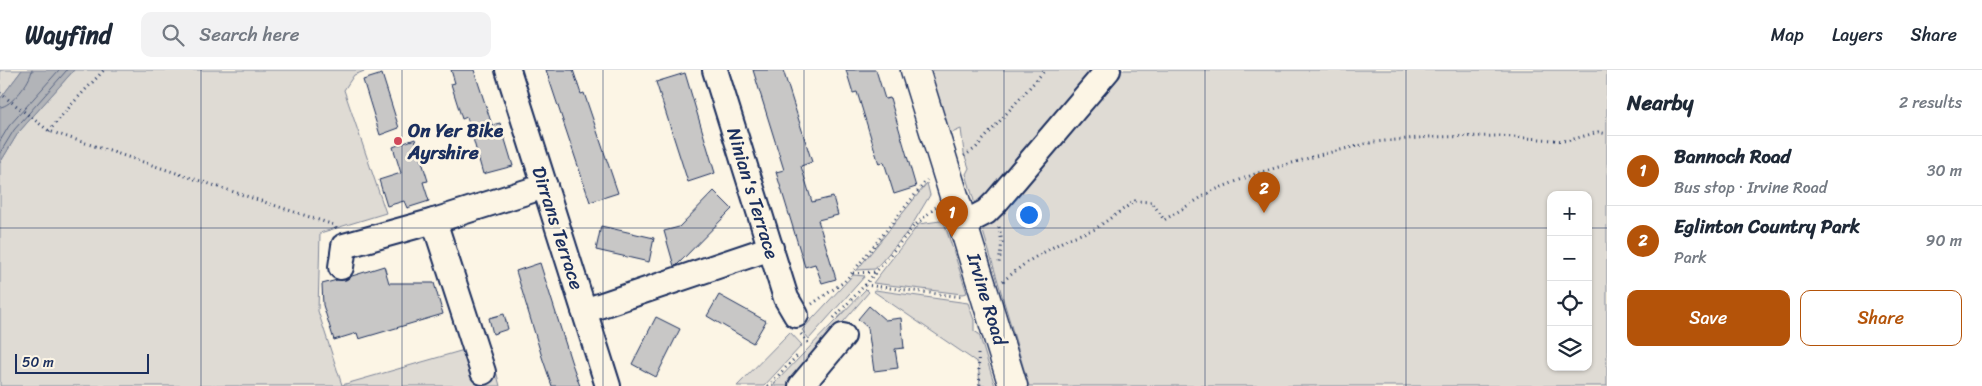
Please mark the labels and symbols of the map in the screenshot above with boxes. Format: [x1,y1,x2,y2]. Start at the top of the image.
place label: On Yer Bike Ayrshire [407,114,504,169]
street label: Ninian's Terrace [717,123,789,263]
marker: On Yer Bike Ayrshire [392,135,404,147]
street label: Dirrans Terrace [523,162,594,294]
pin: 2 [1248,172,1280,213]
pin: 1 [936,196,968,237]
your location [1016,202,1042,228]
street label: Irvine Road [957,248,1017,351]
scale bar [15,351,149,374]

